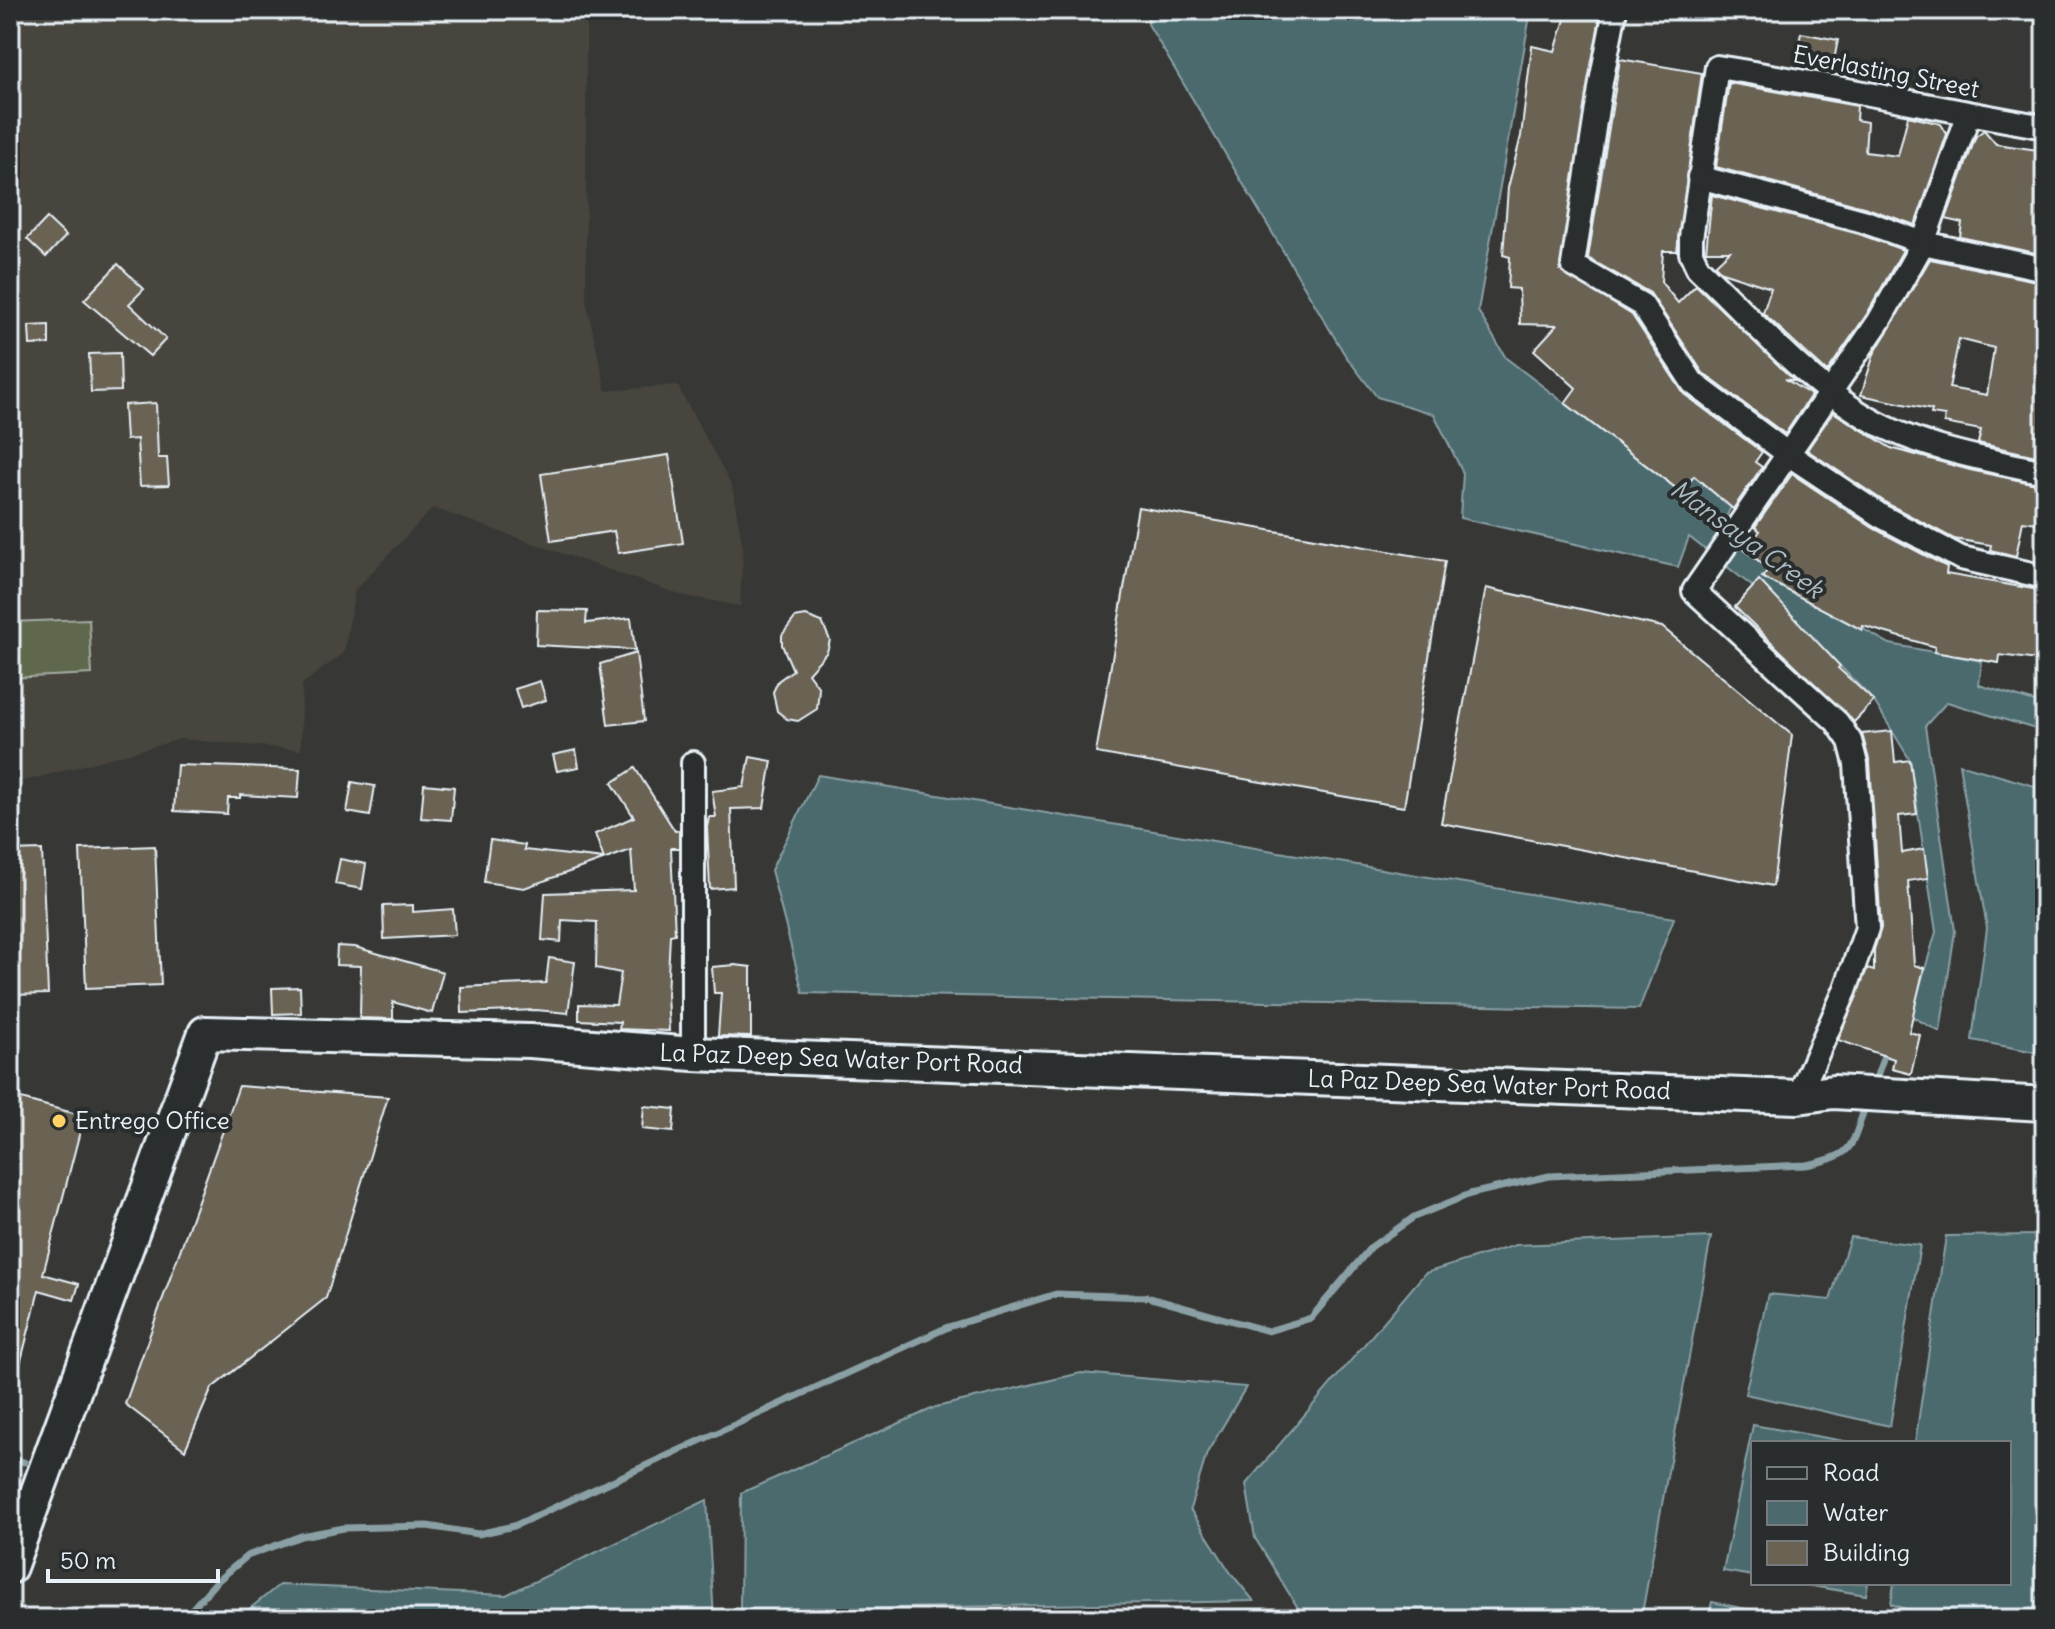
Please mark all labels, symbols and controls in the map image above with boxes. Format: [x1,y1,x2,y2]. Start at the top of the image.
street label: Everlasting Street [1791,38,1982,104]
water label: Mansaya Creek [1664,472,1832,606]
street label: La Paz Deep Sea Water Port Road [659,1037,1023,1079]
street label: La Paz Deep Sea Water Port Road [1307,1063,1671,1105]
place label: Entrego Office [75,1105,230,1135]
marker: Entrego Office [50,1112,68,1130]
legend [1751,1441,2011,1585]
text: Road [1823,1457,1879,1487]
text: Water [1823,1497,1888,1527]
scale bar [48,1533,218,1583]
text: Building [1823,1537,1910,1567]
text: 50 m [60,1545,116,1575]

